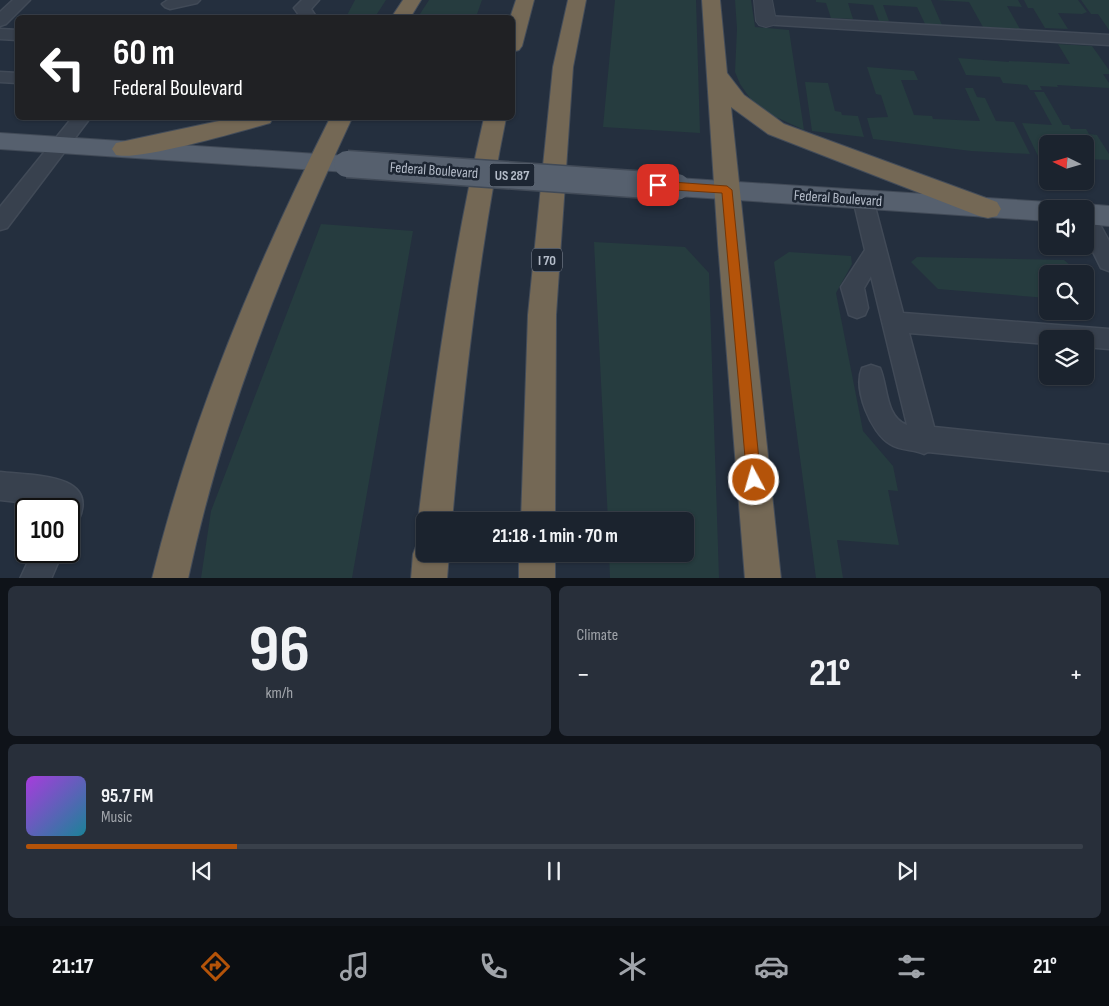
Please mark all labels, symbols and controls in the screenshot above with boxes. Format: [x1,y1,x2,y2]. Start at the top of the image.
text: 60 m [113,32,175,75]
icon: left [30,35,95,100]
text: Federal Boulevard [113,75,243,102]
north arrow [1039,135,1094,190]
map controls [1039,135,1094,385]
street label: Federal Boulevard [389,158,479,183]
road number: US 287 [490,164,534,186]
pin [637,164,679,206]
icon: arrive [644,171,672,199]
street label: Federal Boulevard [793,186,883,211]
button: sound [1039,200,1094,255]
road number: I 70 [532,248,562,272]
button: search [1039,265,1094,320]
button: layers [1039,330,1094,385]
position arrow [727,453,779,505]
speed limit sign: 100 [15,498,80,563]
text: 21:18 · 1 min · 70 m [492,525,618,548]
text: 96 [249,612,310,690]
text: Climate [577,626,618,645]
text: 21° [809,651,850,696]
text: − [577,658,590,691]
text: + [1069,658,1083,691]
text: km/h [265,684,293,703]
text: 95.7 FM [101,785,153,808]
text: Music [101,808,132,827]
icon: previous [188,857,216,885]
icon: pause [540,857,568,885]
icon: next [893,857,921,885]
icon: directions [198,949,233,984]
icon: music [337,949,372,984]
icon: phone [476,949,511,984]
icon: climate [615,949,650,984]
icon: car [754,949,789,984]
icon: filters [894,949,929,984]
text: 21:17 [52,953,93,980]
text: 21° [1033,953,1057,980]

